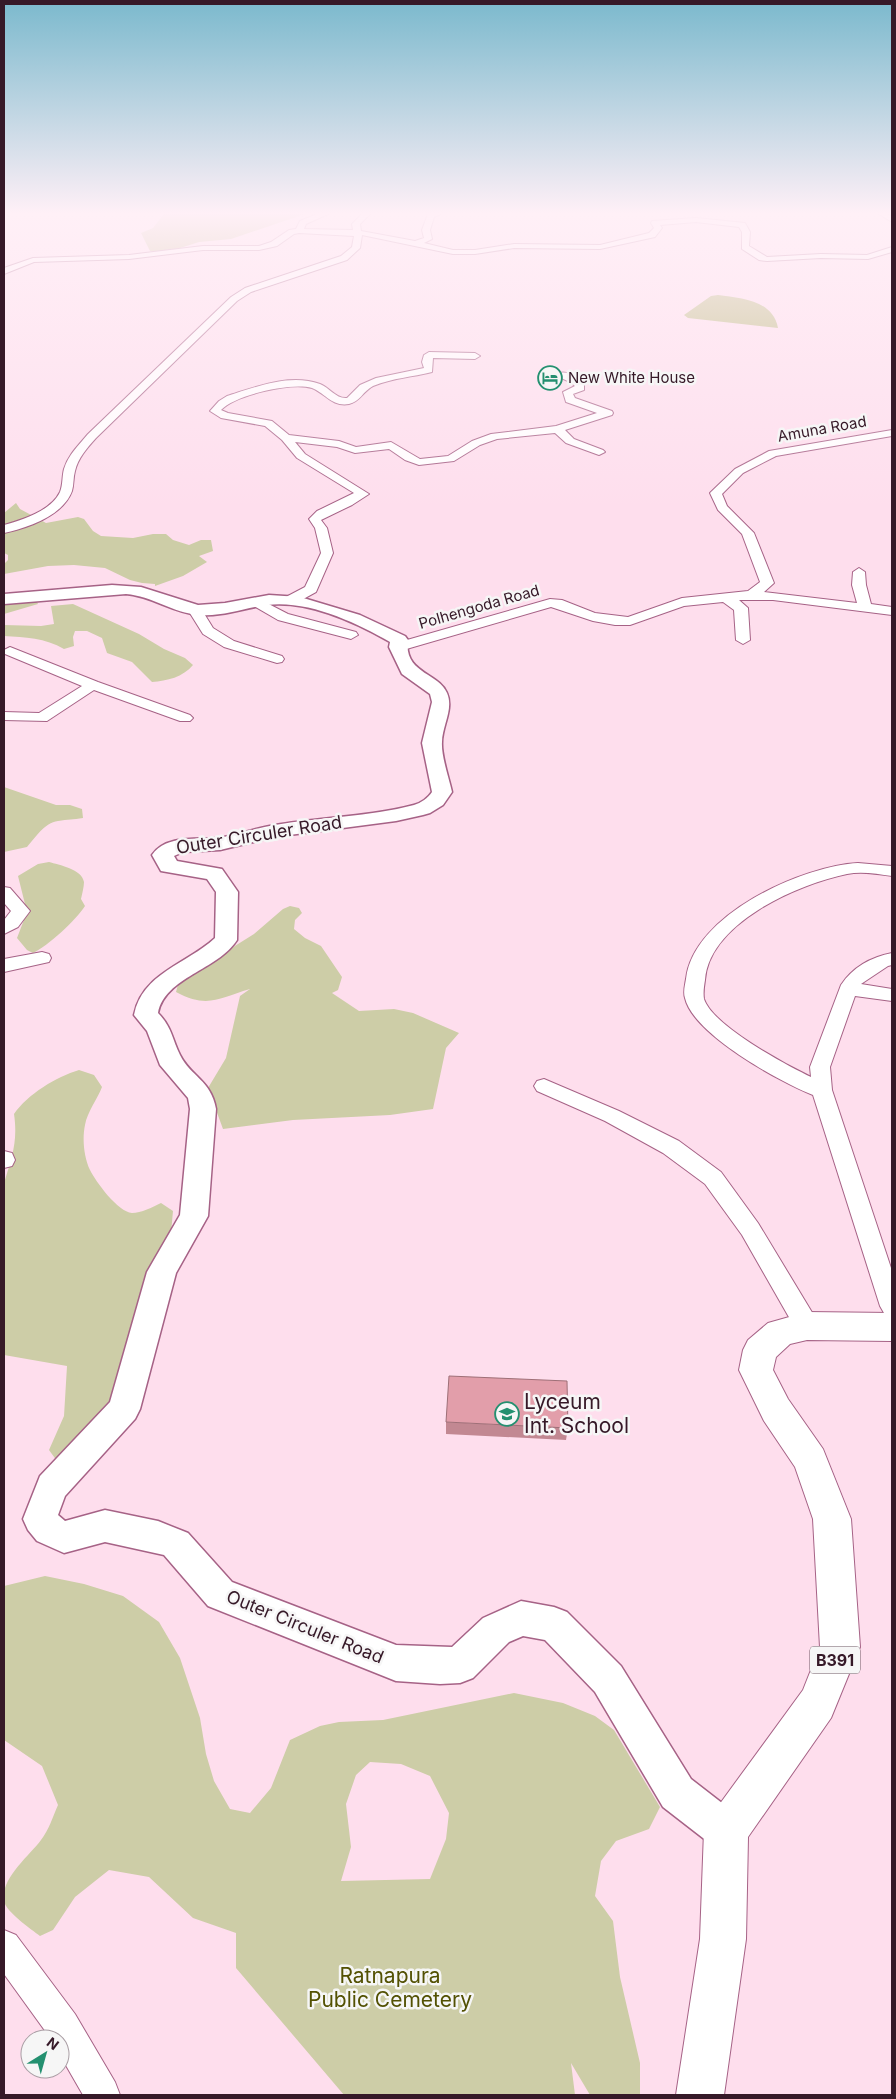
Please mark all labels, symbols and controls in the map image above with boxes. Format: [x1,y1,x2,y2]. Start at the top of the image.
hotel icon: New White House [537,365,563,391]
place label: New White House [568,368,695,387]
street label: Amuna Road [776,411,868,446]
street label: Polhengoda Road [416,580,541,633]
street label: Outer Circuler Road [175,811,343,858]
place label: Lyceum Int. School [524,1389,629,1438]
school or university icon: Lyceum Int. School [494,1401,520,1427]
street label: Outer Circuler Road [224,1585,387,1668]
road number: B391 [810,1646,860,1674]
park label: Ratnapura Public Cemetery [308,1963,472,2012]
north arrow [20,2029,70,2079]
text: N [44,2033,63,2053]

